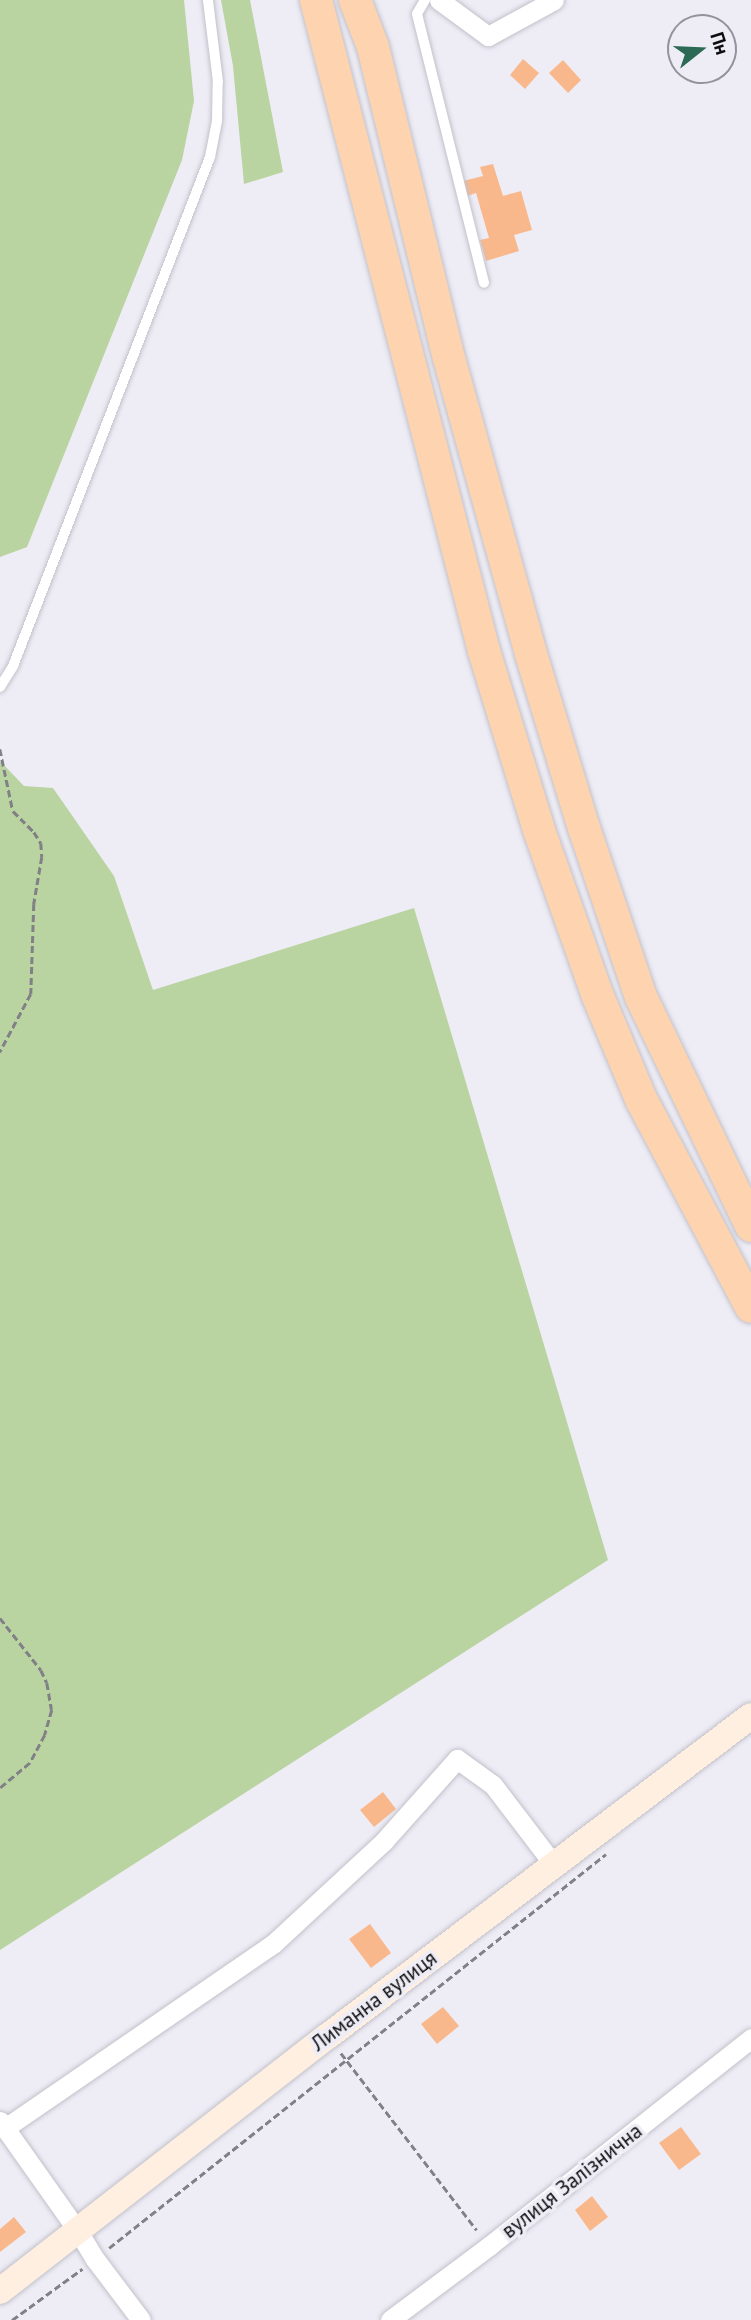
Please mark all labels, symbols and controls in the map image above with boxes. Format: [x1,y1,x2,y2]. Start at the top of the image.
north arrow [667,14,737,84]
text: Пн [705,29,735,57]
street label: Лиманна вулиця [306,1946,442,2056]
street label: вулиця Залізнична [497,2118,647,2244]

